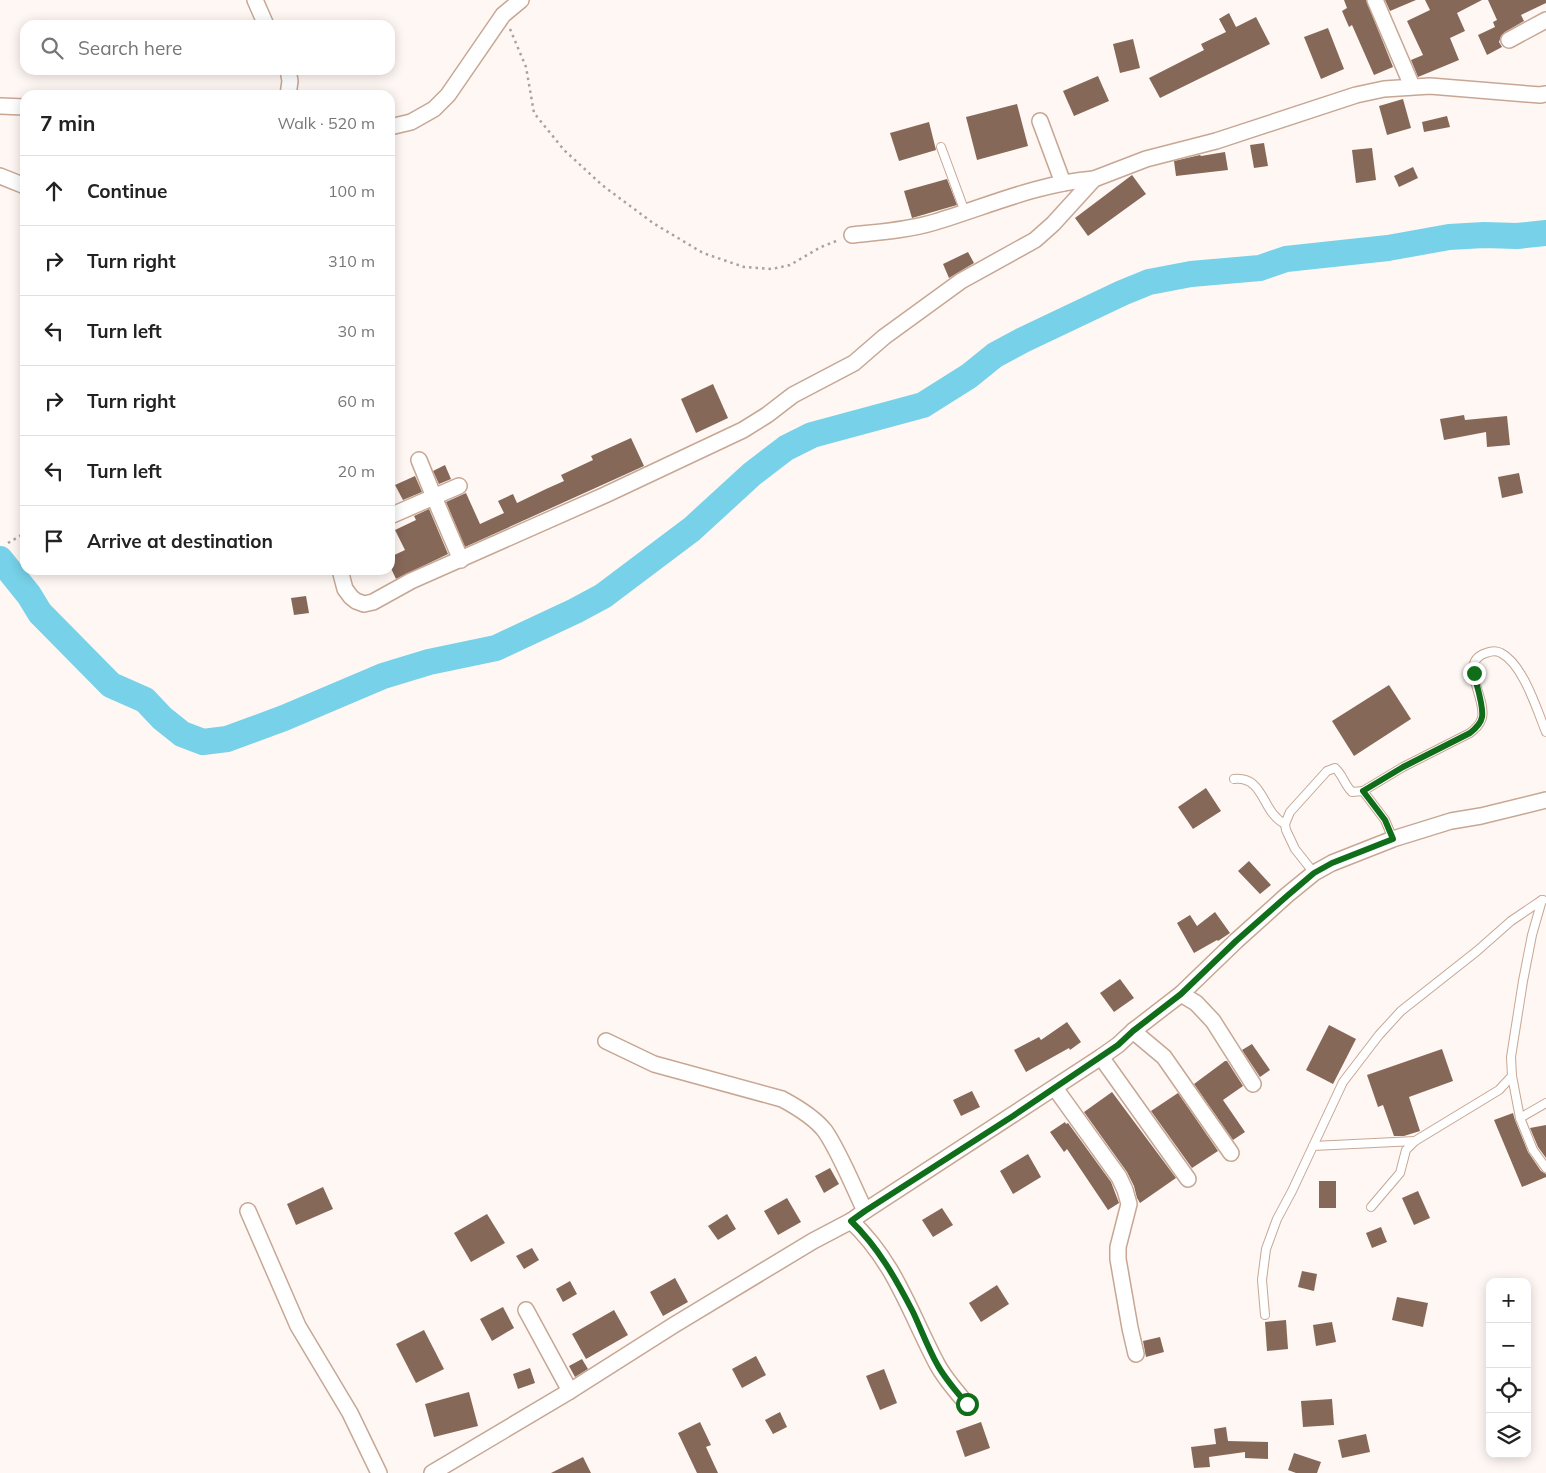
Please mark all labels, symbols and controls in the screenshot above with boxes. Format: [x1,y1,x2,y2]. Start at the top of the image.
search box [20,20,395,75]
icon: search [38,34,66,62]
text: Search here [78,36,182,60]
text: 7 min [40,110,95,136]
text: Walk · 520 m [277,113,375,133]
icon: ahead [40,177,68,205]
text: Continue [87,179,167,203]
text: 100 m [328,181,375,201]
icon: right [40,247,68,275]
text: Turn right [87,249,176,273]
text: 310 m [328,251,375,271]
icon: left [40,317,68,345]
text: Turn left [87,319,162,343]
text: 30 m [338,321,375,341]
icon: right [40,387,68,415]
text: Turn right [87,389,176,413]
text: 60 m [338,391,375,411]
icon: left [40,457,68,485]
text: Turn left [87,459,162,483]
text: 20 m [338,461,375,481]
icon: arrive [40,527,68,555]
text: Arrive at destination [87,529,273,553]
route end [1463,662,1486,685]
map controls [1486,1278,1531,1458]
button: + [1486,1278,1531,1323]
button: − [1486,1323,1531,1368]
button: locate [1486,1368,1531,1413]
route start [956,1393,979,1416]
button: layers [1486,1413,1531,1458]

